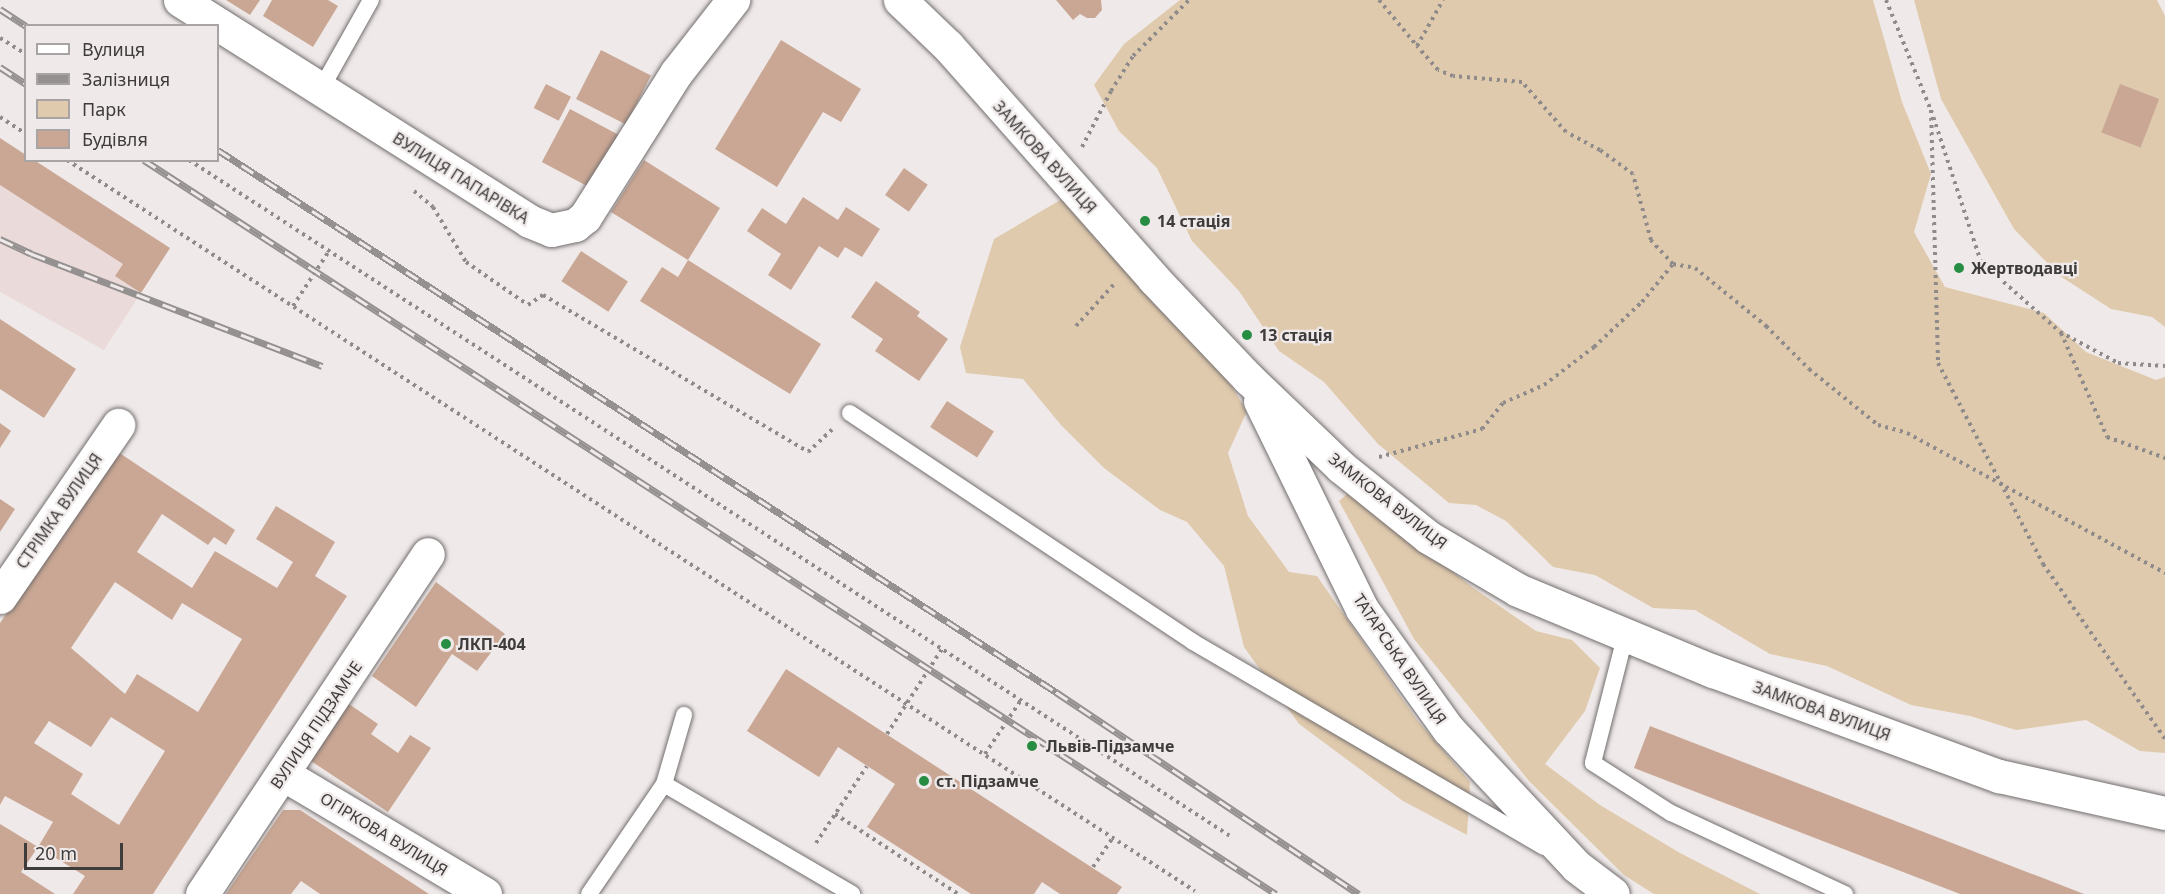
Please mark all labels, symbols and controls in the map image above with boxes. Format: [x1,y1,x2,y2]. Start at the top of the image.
legend [24,24,219,162]
text: Вулиця [82,37,145,61]
text: Залізниця [82,67,170,91]
text: Парк [82,97,126,121]
street label: ЗАМКОВА ВУЛИЦЯ [989,97,1101,217]
text: Будівля [82,127,148,151]
street label: ВУЛИЦЯ ПАПАРІВКА [389,128,533,228]
place label: 14 стація [1157,211,1230,231]
marker: 14 стація [1138,214,1152,228]
place label: Жертводавцi [1971,258,2078,278]
marker: Жертводавцi [1952,261,1966,275]
place label: 13 стація [1259,325,1332,345]
marker: 13 стація [1240,328,1254,342]
street label: ЗАМКОВА ВУЛИЦЯ [1325,449,1451,553]
street label: СТРІМКА ВУЛИЦЯ [12,450,106,572]
street label: ТАТАРСЬКА ВУЛИЦЯ [1349,590,1451,728]
place label: ЛКП-404 [458,634,526,654]
marker: ЛКП-404 [439,637,453,651]
street label: ВУЛИЦЯ ПІДЗАМЧЕ [266,658,366,792]
street label: ЗАМКОВА ВУЛИЦЯ [1751,677,1893,745]
place label: Львів-Підзамче [1046,736,1174,756]
marker: Львів-Підзамче [1023,737,1041,755]
place label: ст. Підзамче [936,771,1038,791]
marker: ст. Підзамче [917,774,931,788]
street label: ОГІРКОВА ВУЛИЦЯ [317,788,451,880]
scale bar [27,831,126,869]
text: 20 m [35,841,77,865]

